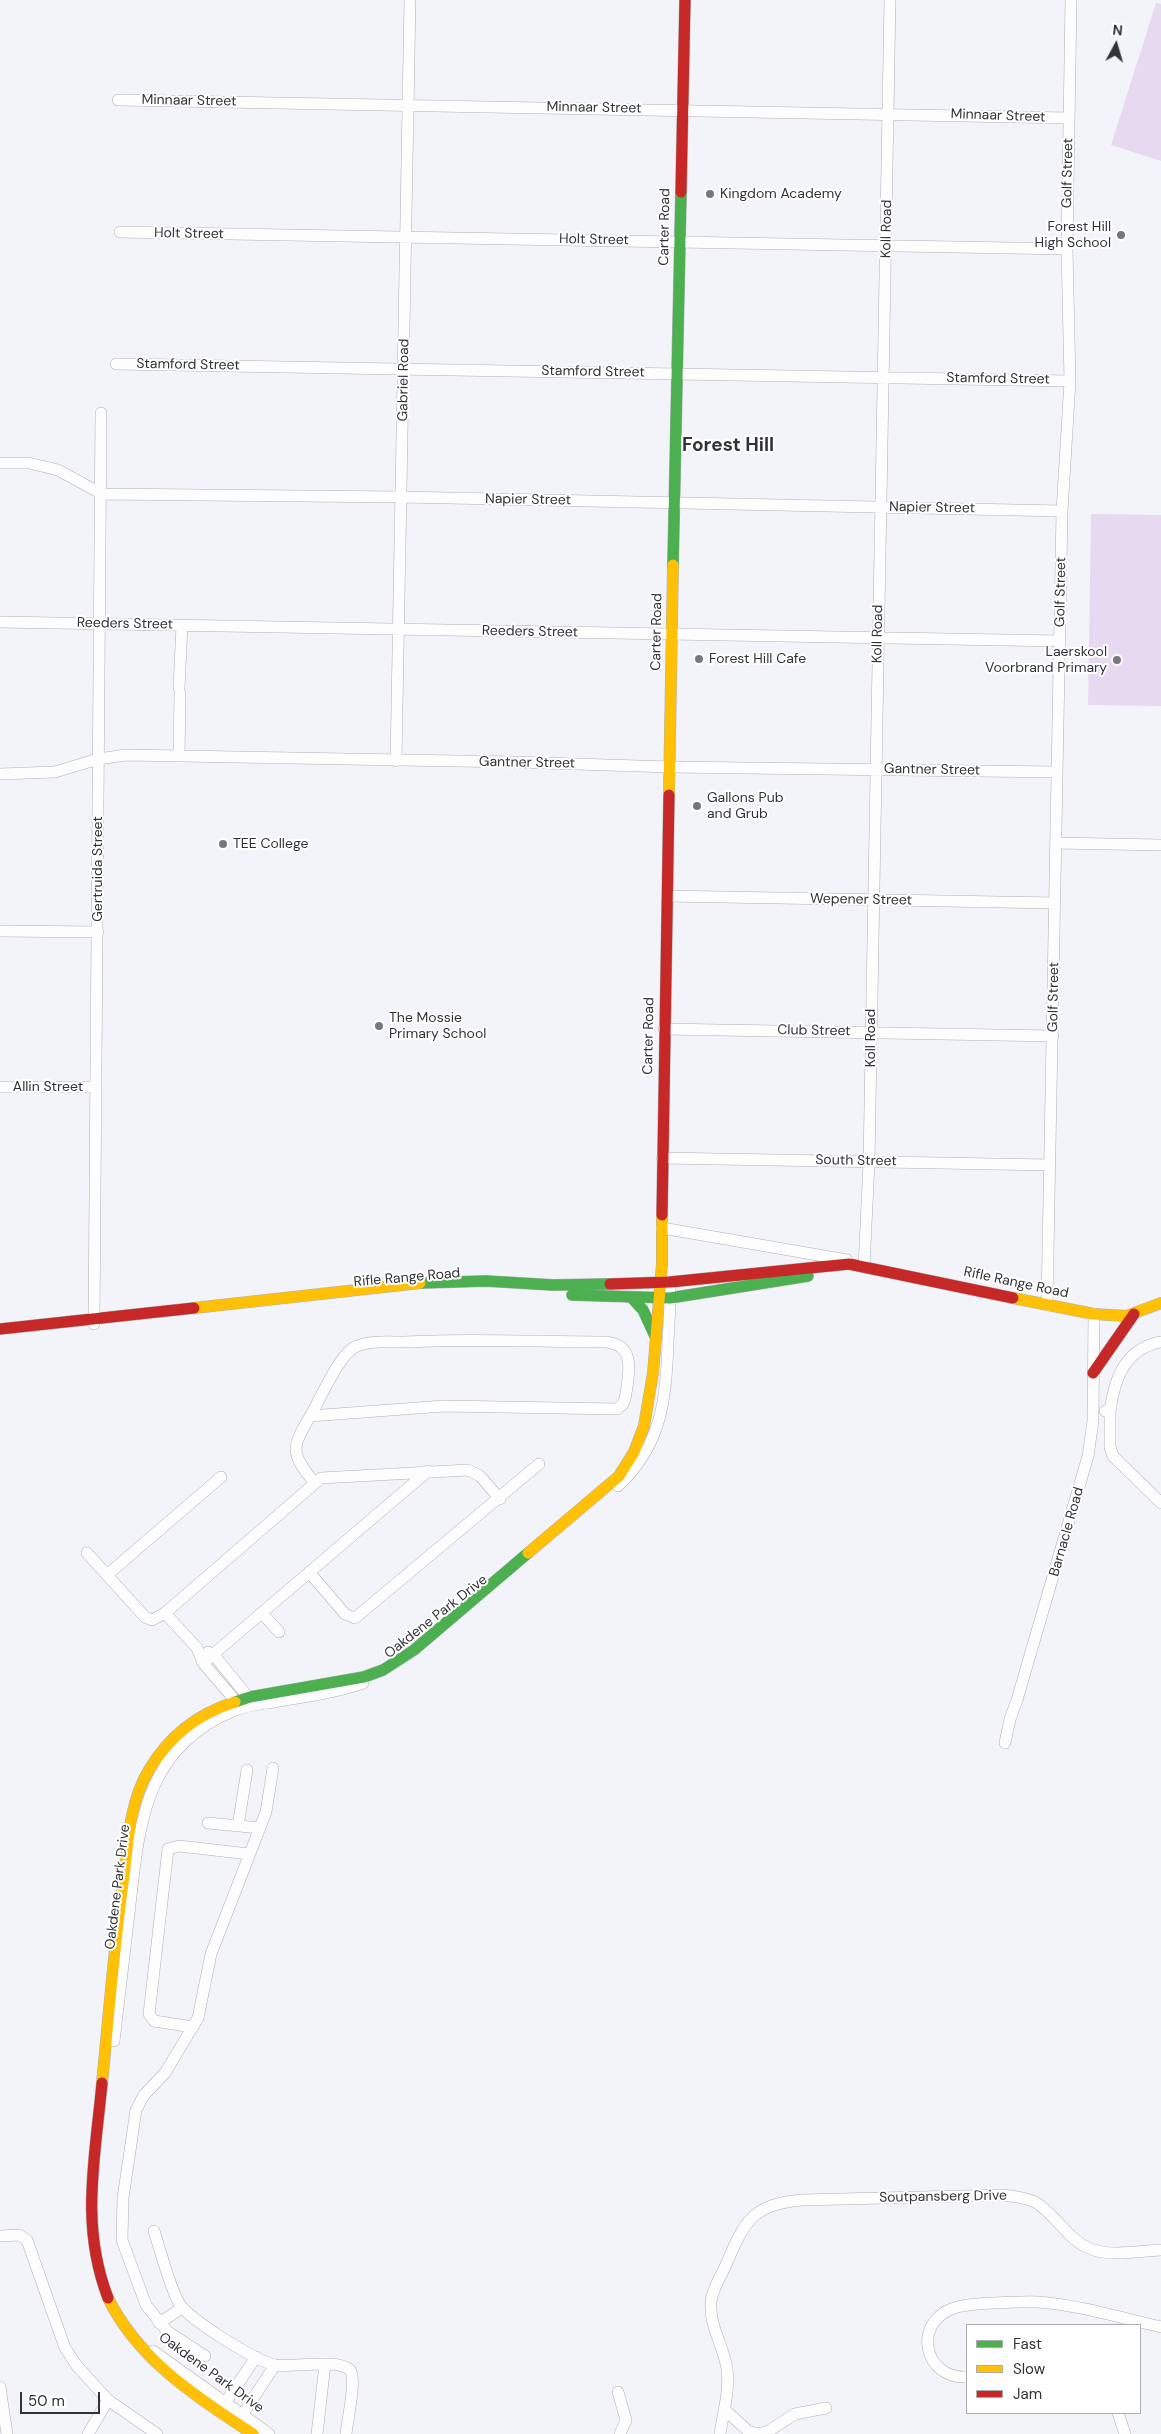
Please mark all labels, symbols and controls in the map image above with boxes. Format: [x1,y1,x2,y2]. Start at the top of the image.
north arrow [1091,20,1141,70]
text: N [1112,21,1124,40]
street label: Minnaar Street [141,92,237,110]
street label: Minnaar Street [546,99,642,117]
street label: Minnaar Street [950,106,1046,126]
street label: Golf Street [1059,138,1077,208]
place label: Kingdom Academy [720,186,842,202]
street label: Carter Road [656,188,674,266]
marker: Kingdom Academy [704,188,716,200]
street label: Koll Road [878,200,896,258]
place label: Forest Hill High School [1035,219,1111,252]
street label: Holt Street [154,225,224,243]
marker: Forest Hill High School [1115,229,1127,241]
street label: Holt Street [559,231,629,249]
street label: Gabriel Road [395,338,413,422]
street label: Stamford Street [136,356,240,374]
street label: Stamford Street [541,363,645,381]
street label: Stamford Street [946,370,1050,388]
district label: Forest Hill [682,435,774,457]
street label: Napier Street [485,491,571,509]
street label: Napier Street [889,499,975,517]
street label: Golf Street [1052,557,1070,627]
street label: Carter Road [648,593,666,671]
street label: Koll Road [869,605,887,663]
street label: Reeders Street [77,615,173,633]
street label: Reeders Street [482,623,578,641]
place label: Laerskool Voorbrand Primary [985,644,1107,676]
place label: Forest Hill Cafe [709,651,806,667]
marker: Forest Hill Cafe [693,653,705,665]
marker: Laerskool Voorbrand Primary [1111,654,1123,666]
street label: Gantner Street [479,754,575,772]
street label: Gantner Street [884,761,980,779]
place label: Gallons Pub and Grub [707,790,783,822]
marker: Gallons Pub and Grub [691,800,703,812]
street label: Gertruida Street [90,816,106,922]
place label: TEE College [233,836,308,852]
marker: TEE College [217,838,229,850]
street label: Wepener Street [810,891,912,909]
street label: Golf Street [1045,962,1063,1032]
street label: Carter Road [640,997,658,1075]
street label: Koll Road [863,1009,879,1067]
place label: The Mossie Primary School [389,1010,486,1042]
marker: The Mossie Primary School [373,1020,385,1032]
street label: Club Street [777,1022,851,1040]
street label: Allin Street [13,1079,83,1095]
street label: South Street [815,1152,897,1170]
street label: Rifle Range Road [962,1264,1070,1302]
street label: Rifle Range Road [353,1265,461,1291]
street label: Barnacle Road [1046,1485,1088,1579]
street label: Oakdene Park Drive [381,1572,491,1662]
street label: Oakdene Park Drive [102,1823,134,1951]
street label: Soutpansberg Drive [879,2187,1007,2207]
legend [966,2324,1141,2414]
street label: Oakdene Park Drive [155,2329,267,2417]
text: Fast [1013,2334,1042,2354]
text: Slow [1013,2359,1045,2379]
scale bar [22,2382,102,2414]
text: Jam [1013,2384,1042,2404]
text: 50 m [28,2391,65,2411]

